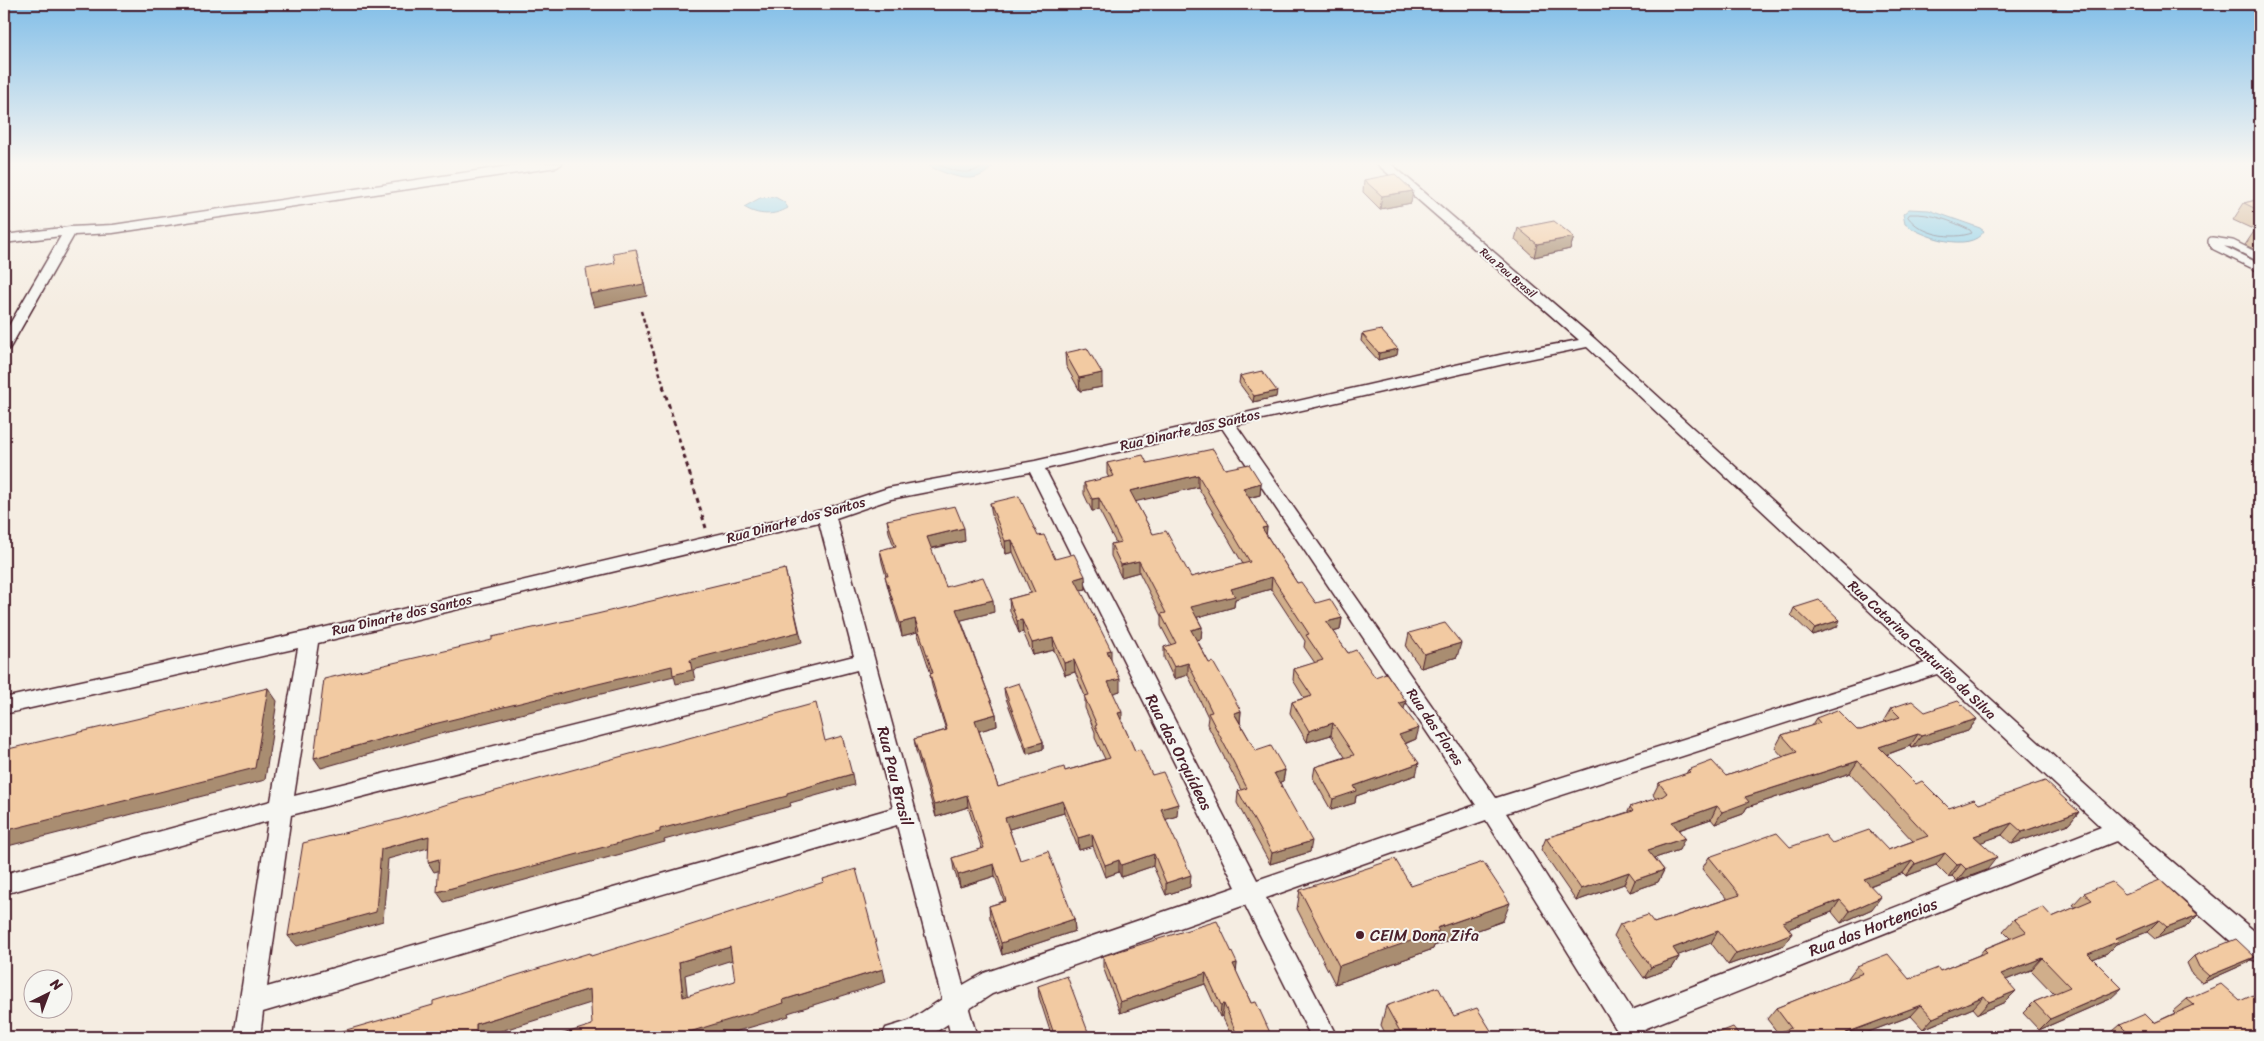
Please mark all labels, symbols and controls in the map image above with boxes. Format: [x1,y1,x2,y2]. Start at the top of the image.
street label: Rua Pau Brasil [1475,243,1541,304]
street label: Rua Dinarte dos Santos [1117,402,1263,458]
street label: Rua Dinarte dos Santos [724,489,869,551]
street label: Rua Catarina Centurião da Silva [1842,574,2002,726]
street label: Rua Dinarte dos Santos [329,587,475,643]
street label: Rua das Flores [1400,683,1471,771]
street label: Rua das Orquídeas [1137,689,1221,816]
street label: Rua Pau Brasil [869,723,921,829]
street label: Rua das Hortencias [1804,889,1942,965]
place label: CEIM Dona Zifa [1370,921,1479,950]
marker: CEIM Dona Zifa [1354,929,1366,941]
north arrow [22,968,72,1018]
text: N [44,972,69,997]

